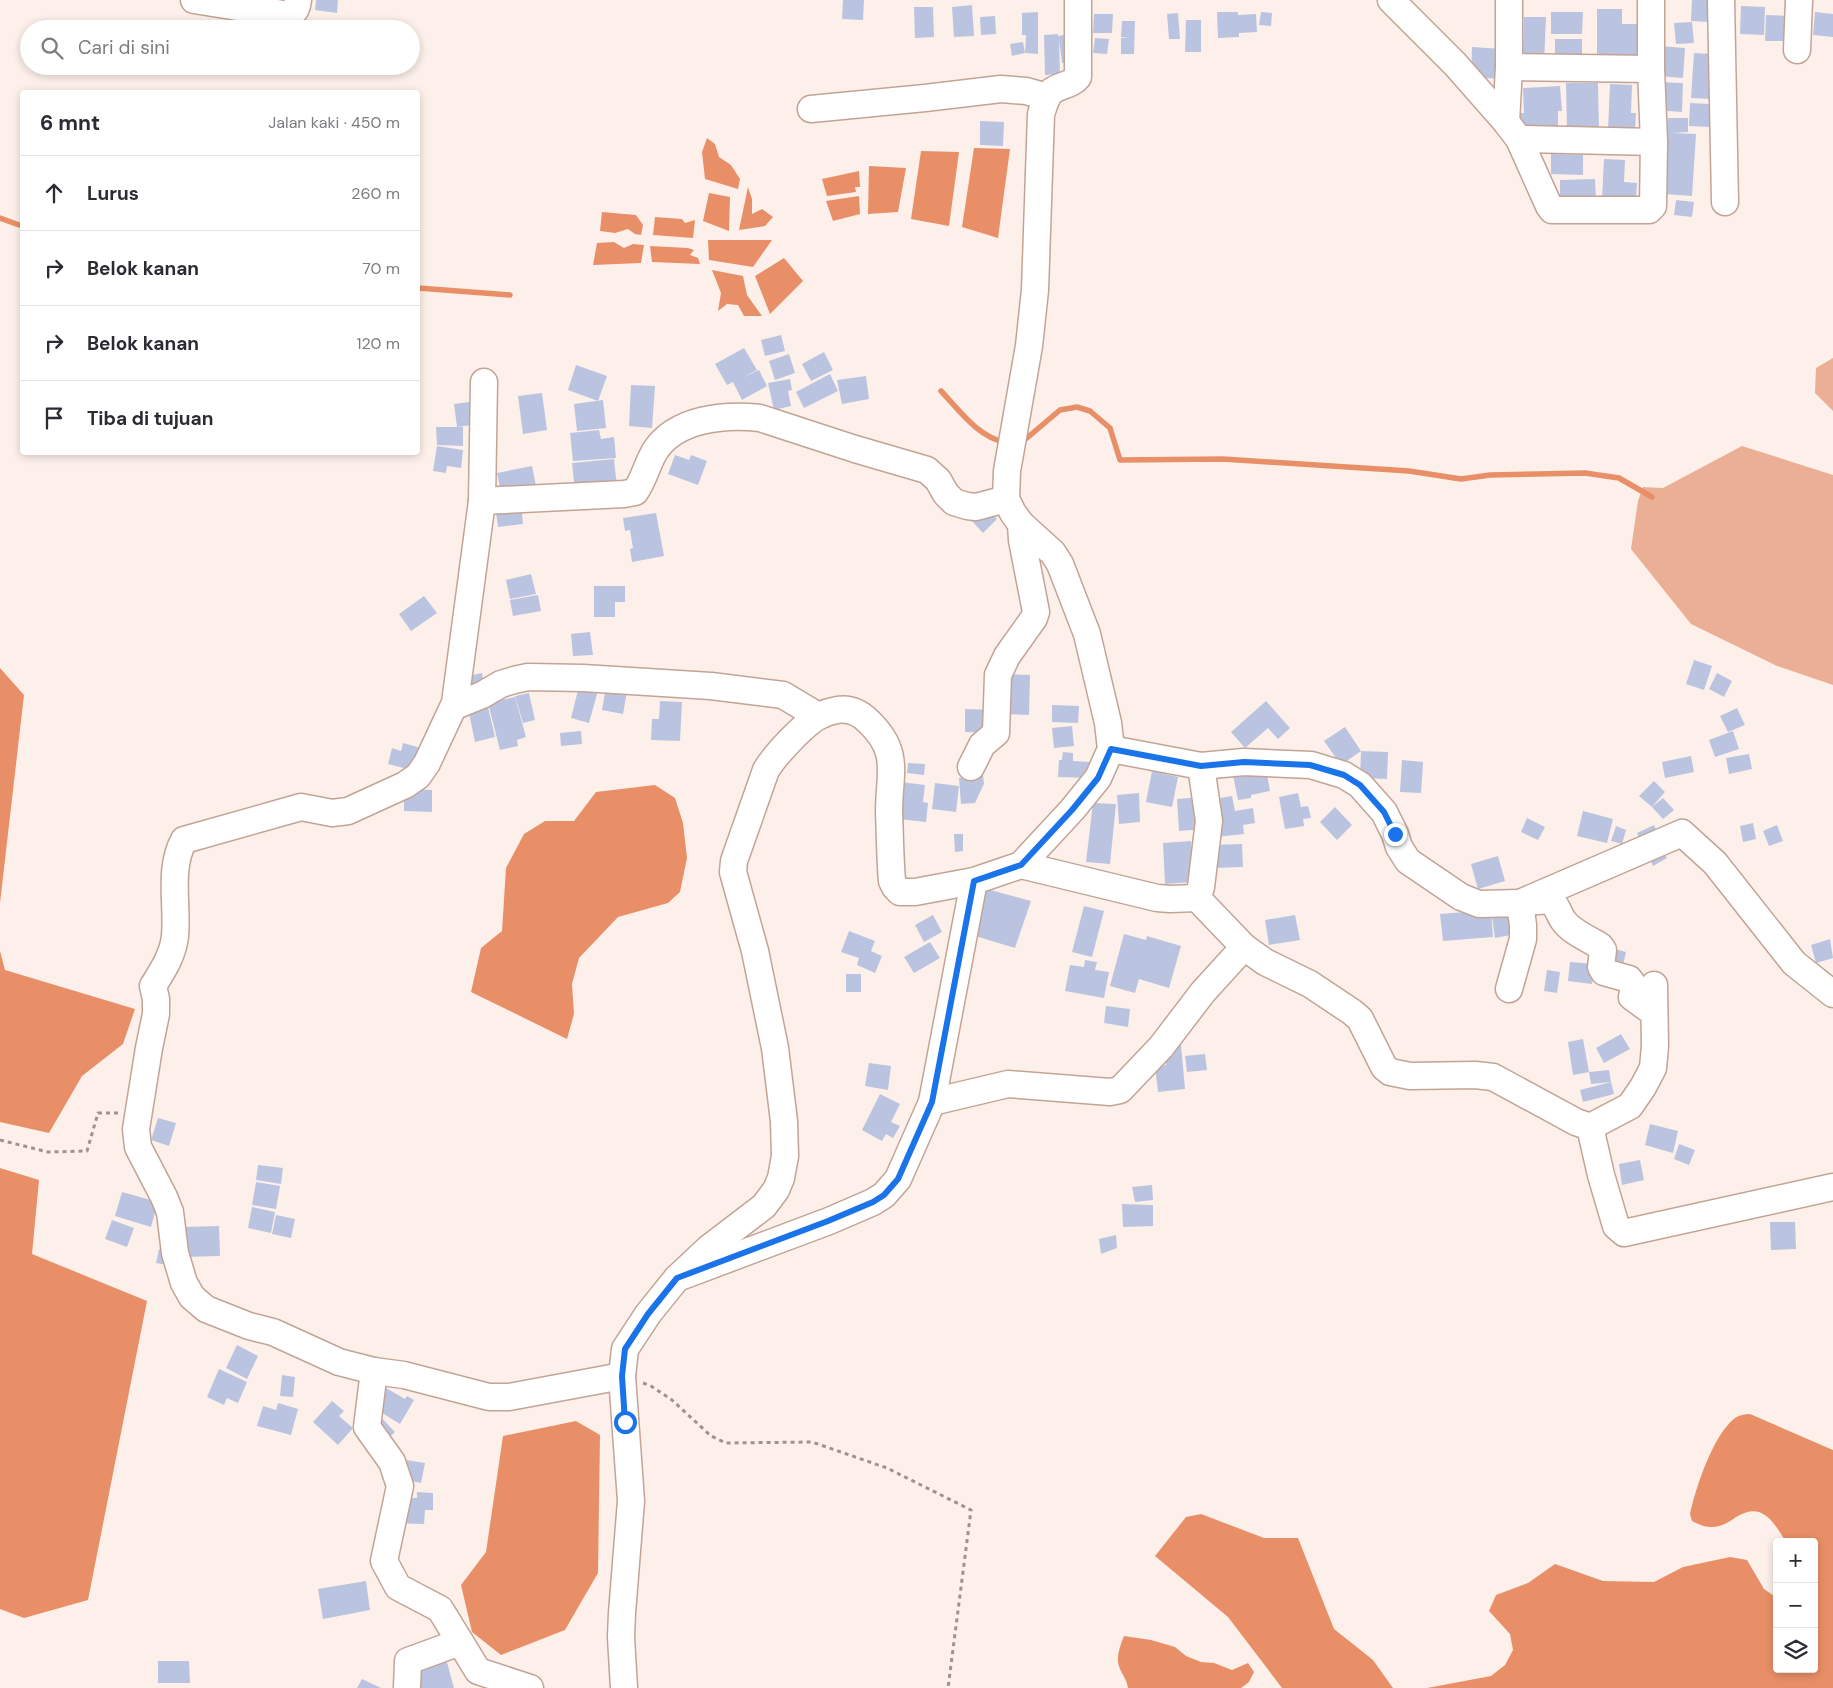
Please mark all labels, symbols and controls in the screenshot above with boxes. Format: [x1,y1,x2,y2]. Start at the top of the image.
search box [20,20,420,75]
icon: search [38,34,66,62]
text: Cari di sini [78,35,170,60]
text: 6 mnt [40,109,100,137]
text: Jalan kaki · 450 m [268,112,400,133]
icon: ahead [40,179,68,207]
text: Lurus [87,181,139,206]
text: 260 m [351,183,400,204]
icon: right [40,254,68,282]
text: Belok kanan [87,256,199,281]
text: 70 m [362,258,400,279]
icon: right [40,329,68,357]
text: Belok kanan [87,331,199,356]
text: 120 m [356,333,400,354]
icon: arrive [40,404,68,432]
text: Tiba di tujuan [87,406,213,431]
route end [1384,823,1407,846]
route start [614,1411,637,1434]
map controls [1773,1538,1818,1673]
button: + [1773,1538,1818,1583]
button: − [1773,1583,1818,1628]
button: layers [1773,1628,1818,1673]

